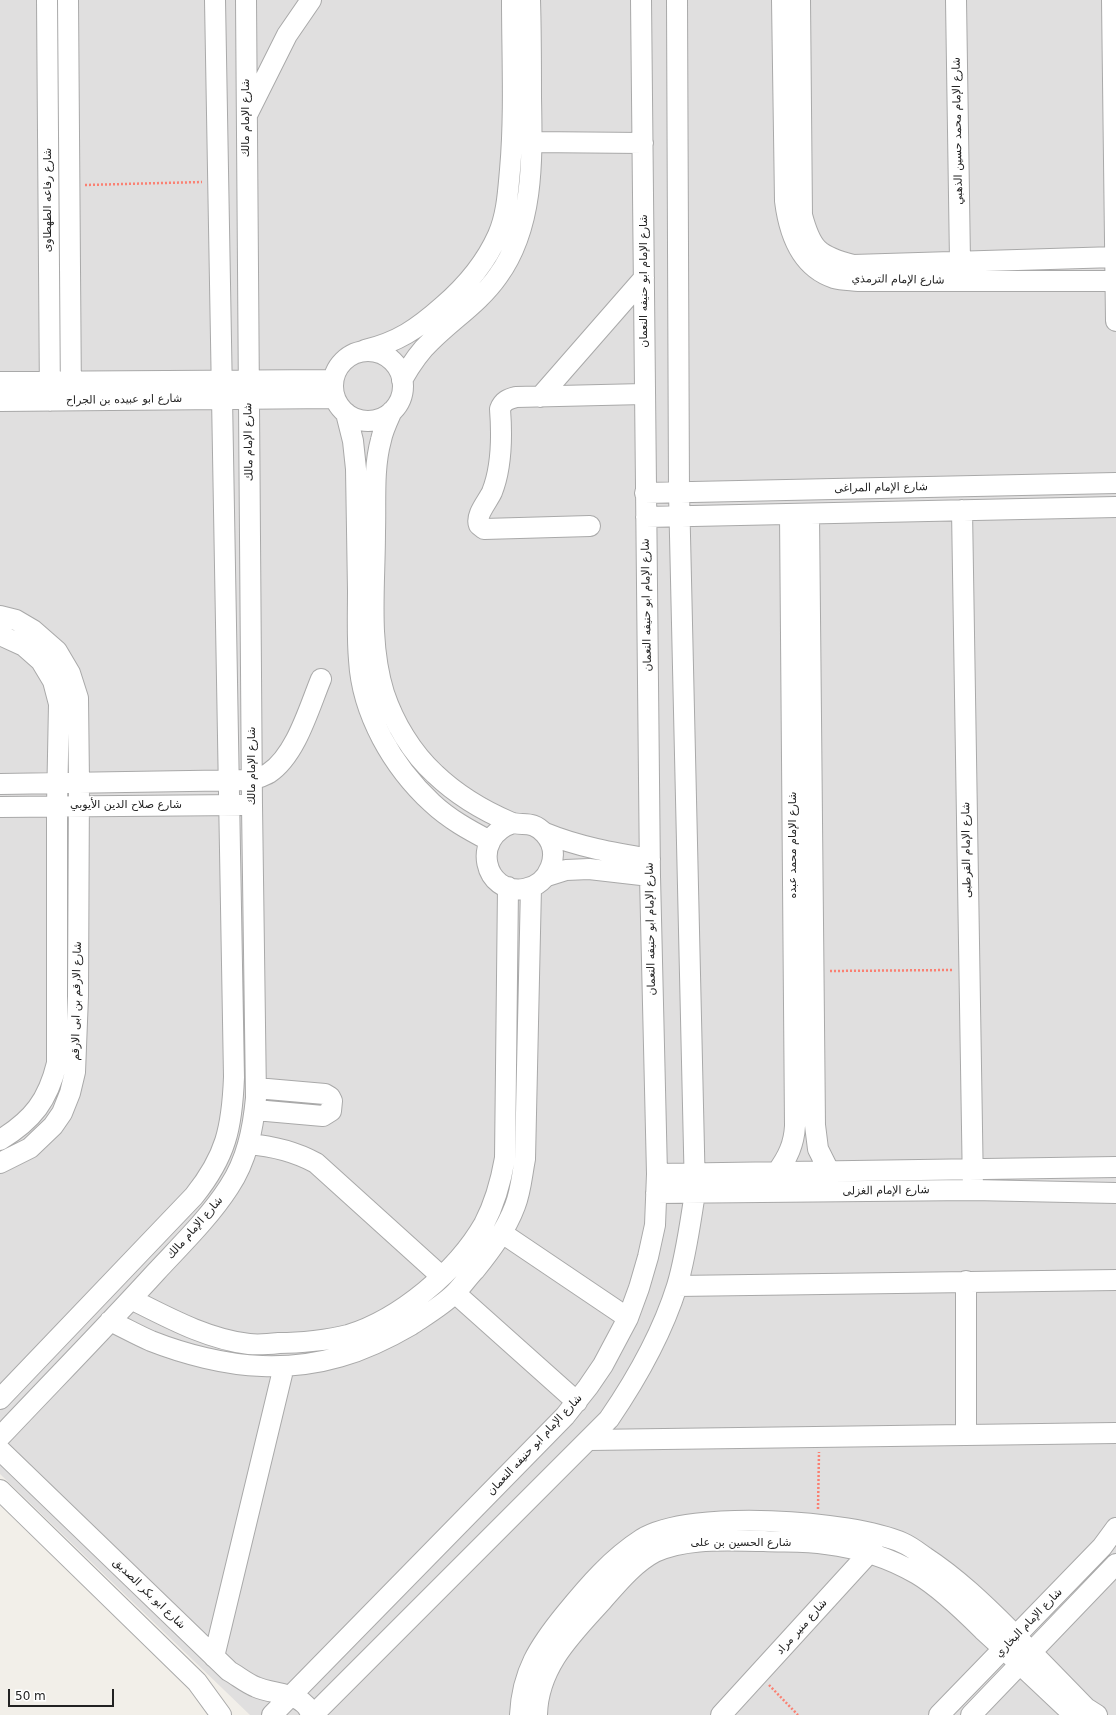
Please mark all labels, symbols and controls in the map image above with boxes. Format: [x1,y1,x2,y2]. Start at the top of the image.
street label: شارع الإمام محمد حسين الذهبي [950,57,966,205]
street label: شارع الإمام مالك [239,79,253,157]
street label: شارع رفاعه الطهطاوى [41,148,55,252]
street label: شارع الإمام ابو حنيفه النعمان [637,214,651,348]
street label: شارع الإمام الترمذي [851,273,945,287]
street label: شارع ابو عبيده بن الجراح [66,392,182,408]
street label: شارع الإمام مالك [242,403,256,481]
street label: شارع الإمام المراغى [834,481,928,495]
street label: شارع الإمام ابو حنيفه النعمان [639,538,655,672]
street label: شارع الإمام مالك [245,727,259,805]
street label: شارع الإمام محمد عبده [786,792,800,898]
street label: شارع صلاح الدين الأيوبي [70,798,182,812]
street label: شارع الإمام القرطبى [960,802,974,898]
street label: شارع الإمام ابو حنيفه النعمان [643,862,659,996]
street label: شارع الارقم بن ابى الارقم [69,941,85,1061]
street label: شارع الإمام الغزلى [842,1184,930,1198]
street label: شارع الإمام مالك [164,1194,226,1262]
street label: شارع الإمام ابو حنيفه النعمان [485,1392,585,1498]
street label: شارع الحسين بن على [691,1536,791,1550]
street label: شارع ابو بكر الصديق [110,1556,188,1632]
street label: شارع الإمام البخاري [993,1586,1065,1660]
street label: شارع منير مراد [774,1597,830,1657]
scale bar [10,1681,116,1707]
text: 50 m [15,1689,46,1703]

